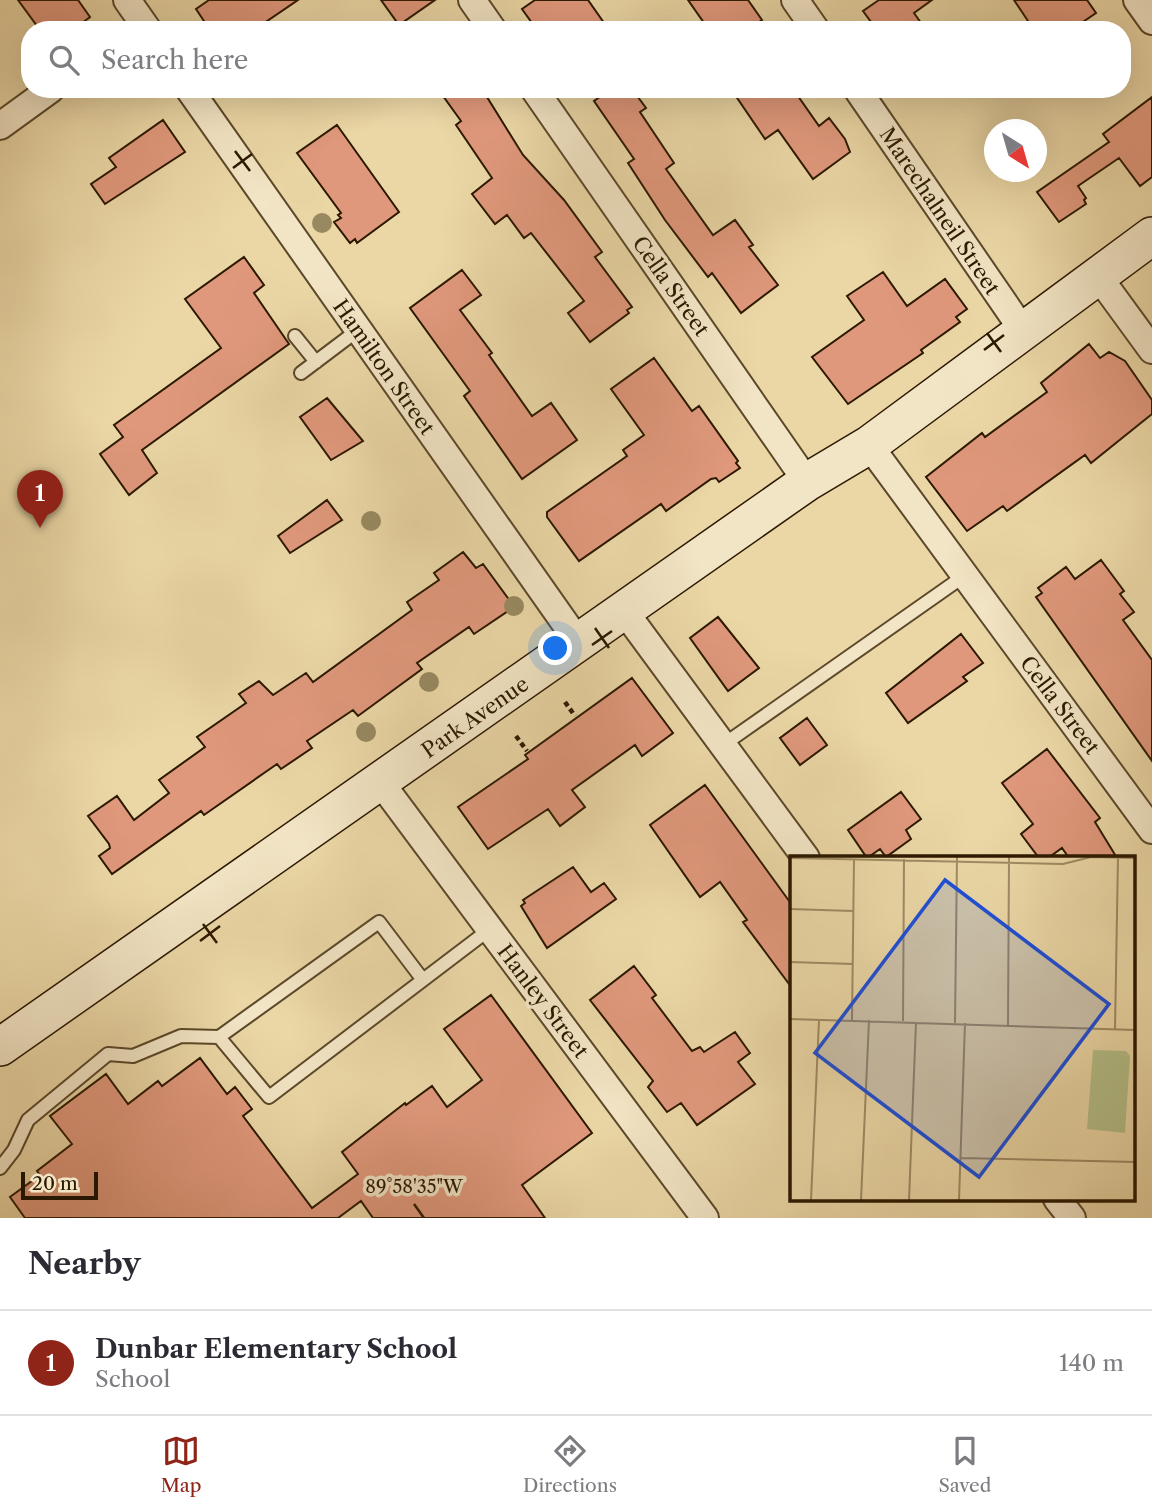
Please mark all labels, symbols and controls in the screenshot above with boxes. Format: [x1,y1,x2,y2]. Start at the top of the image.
search box [21,21,1131,98]
icon: search [45,41,83,79]
text: Search here [101,44,248,76]
north arrow [984,119,1047,182]
street label: Marechalneil Street [875,123,1006,300]
street label: Cella Street [627,231,715,341]
street label: Hamilton Street [328,294,440,440]
pin: 1 [17,470,63,528]
your location [538,631,572,665]
street label: Cella Street [1015,651,1105,759]
street label: Park Avenue [417,671,533,763]
inset map [790,856,1134,1200]
street label: Hanley Street [492,939,594,1063]
scale bar [21,1169,98,1201]
text: 20 m [32,1172,78,1195]
text: 89°58'35"W [365,1176,464,1198]
text: Nearby [28,1245,141,1282]
text: Dunbar Elementary School [95,1333,457,1365]
text: 1 [46,1349,56,1377]
text: 140 m [1059,1349,1124,1377]
text: School [95,1365,170,1393]
tab: Map [161,1432,202,1497]
tab: Directions [523,1432,617,1497]
tab: Saved [938,1432,991,1497]

